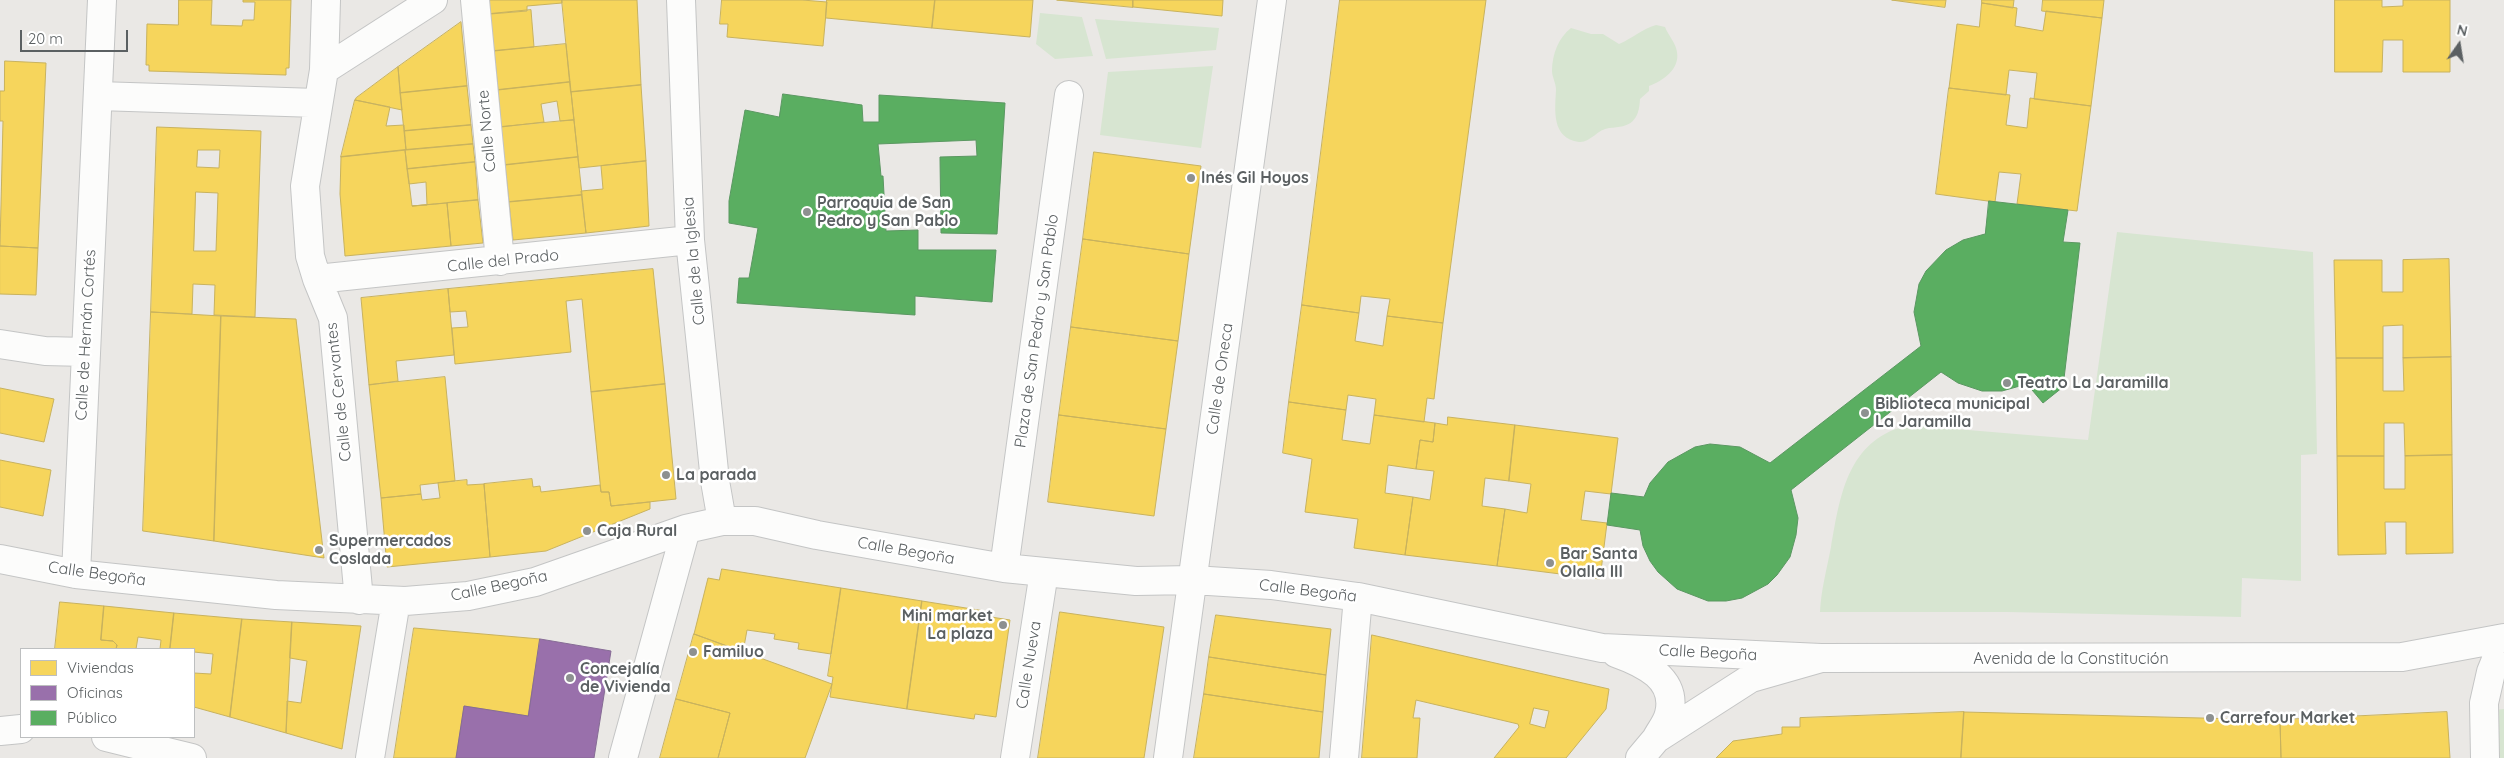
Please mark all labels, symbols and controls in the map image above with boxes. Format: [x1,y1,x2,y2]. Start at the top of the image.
scale bar [22,20,130,52]
north arrow [2434,20,2484,70]
text: N [2455,20,2469,40]
text: 20 m [28,29,63,48]
street label: Calle Norte [474,89,500,173]
place label: Inés Gil Hoyos [1201,168,1309,188]
marker: Inés Gil Hoyos [1185,172,1197,184]
place label: Parroquia de San Pedro y San Pablo [817,193,958,231]
street label: Calle de la Iglesia [679,196,709,326]
marker: Parroquia de San Pedro y San Pablo [801,206,813,218]
street label: Plaza de San Pedro y San Pablo [1011,213,1063,449]
street label: Calle del Prado [446,246,560,276]
street label: Calle de Hernán Cortés [72,249,100,421]
street label: Calle de Cervantes [322,322,356,462]
street label: Calle de Oneca [1203,322,1237,436]
place label: Teatro La Jaramilla [2017,373,2169,393]
marker: Teatro La Jaramilla [2001,377,2013,389]
place label: Biblioteca municipal La Jaramilla [1875,394,2030,432]
marker: Biblioteca municipal La Jaramilla [1859,407,1871,419]
place label: La parada [676,465,757,485]
marker: La parada [660,469,672,481]
place label: Caja Rural [597,521,677,541]
marker: Caja Rural [581,525,593,537]
place label: Supermercados Coslada [329,531,451,569]
street label: Calle Begoña [856,533,956,569]
marker: Supermercados Coslada [313,544,325,556]
place label: Bar Santa Olalla III [1560,544,1638,582]
marker: Bar Santa Olalla III [1544,557,1556,569]
street label: Calle Begoña [47,558,147,590]
street label: Calle Begoña [449,566,549,606]
street label: Calle Begoña [1258,575,1358,607]
place label: Mini market La plaza [902,606,993,644]
marker: Mini market La plaza [997,619,1009,631]
street label: Calle Nueva [1013,620,1045,710]
street label: Calle Begoña [1658,641,1758,665]
place label: Familuo [703,642,764,662]
marker: Familuo [687,646,699,658]
legend [20,648,195,738]
street label: Avenida de la Constitución [1973,649,2169,669]
text: Viviendas [67,658,134,677]
place label: Concejalía de Vivienda [580,659,670,697]
marker: Concejalía de Vivienda [564,672,576,684]
text: Oficinas [67,683,123,702]
text: Público [67,708,117,727]
place label: Carrefour Market [2220,708,2355,728]
marker: Carrefour Market [2204,712,2216,724]

